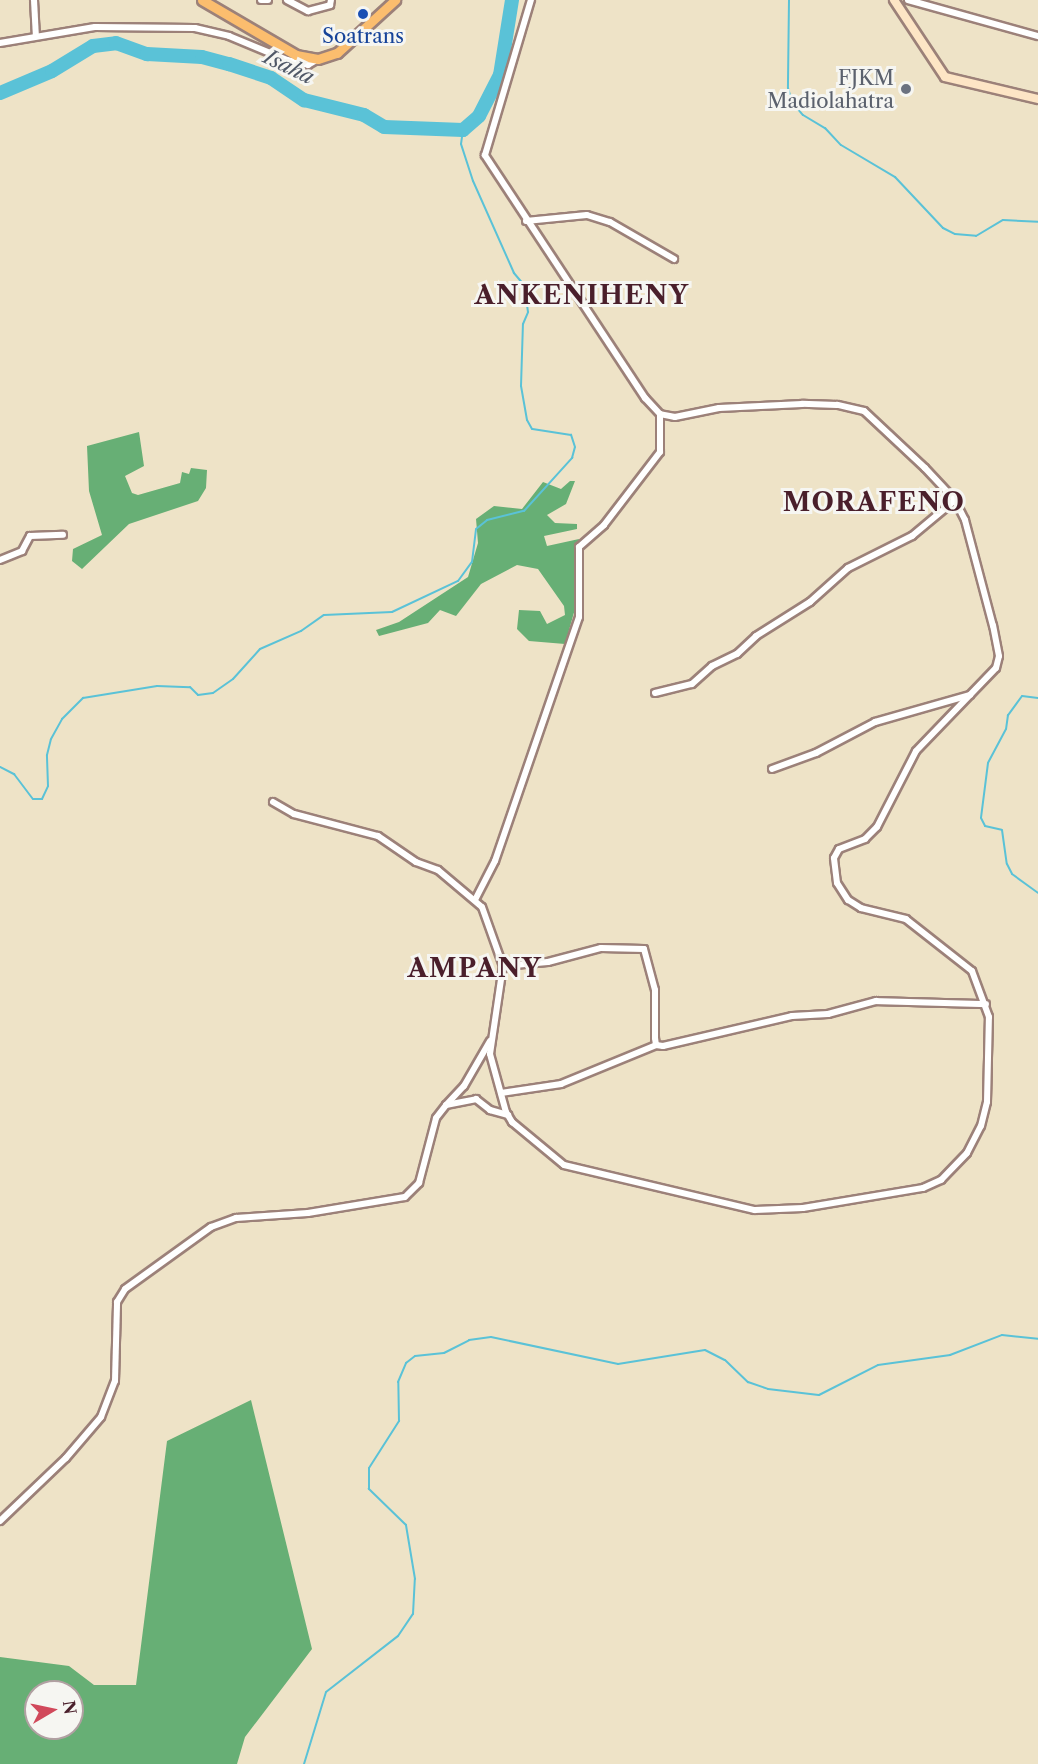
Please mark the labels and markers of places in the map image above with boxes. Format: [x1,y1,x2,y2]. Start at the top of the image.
marker: Soatrans [356,7,370,21]
place label: Soatrans [322,24,404,48]
place label: FJKM Madiolahatra [767,66,894,113]
marker: FJKM Madiolahatra [899,82,913,96]

